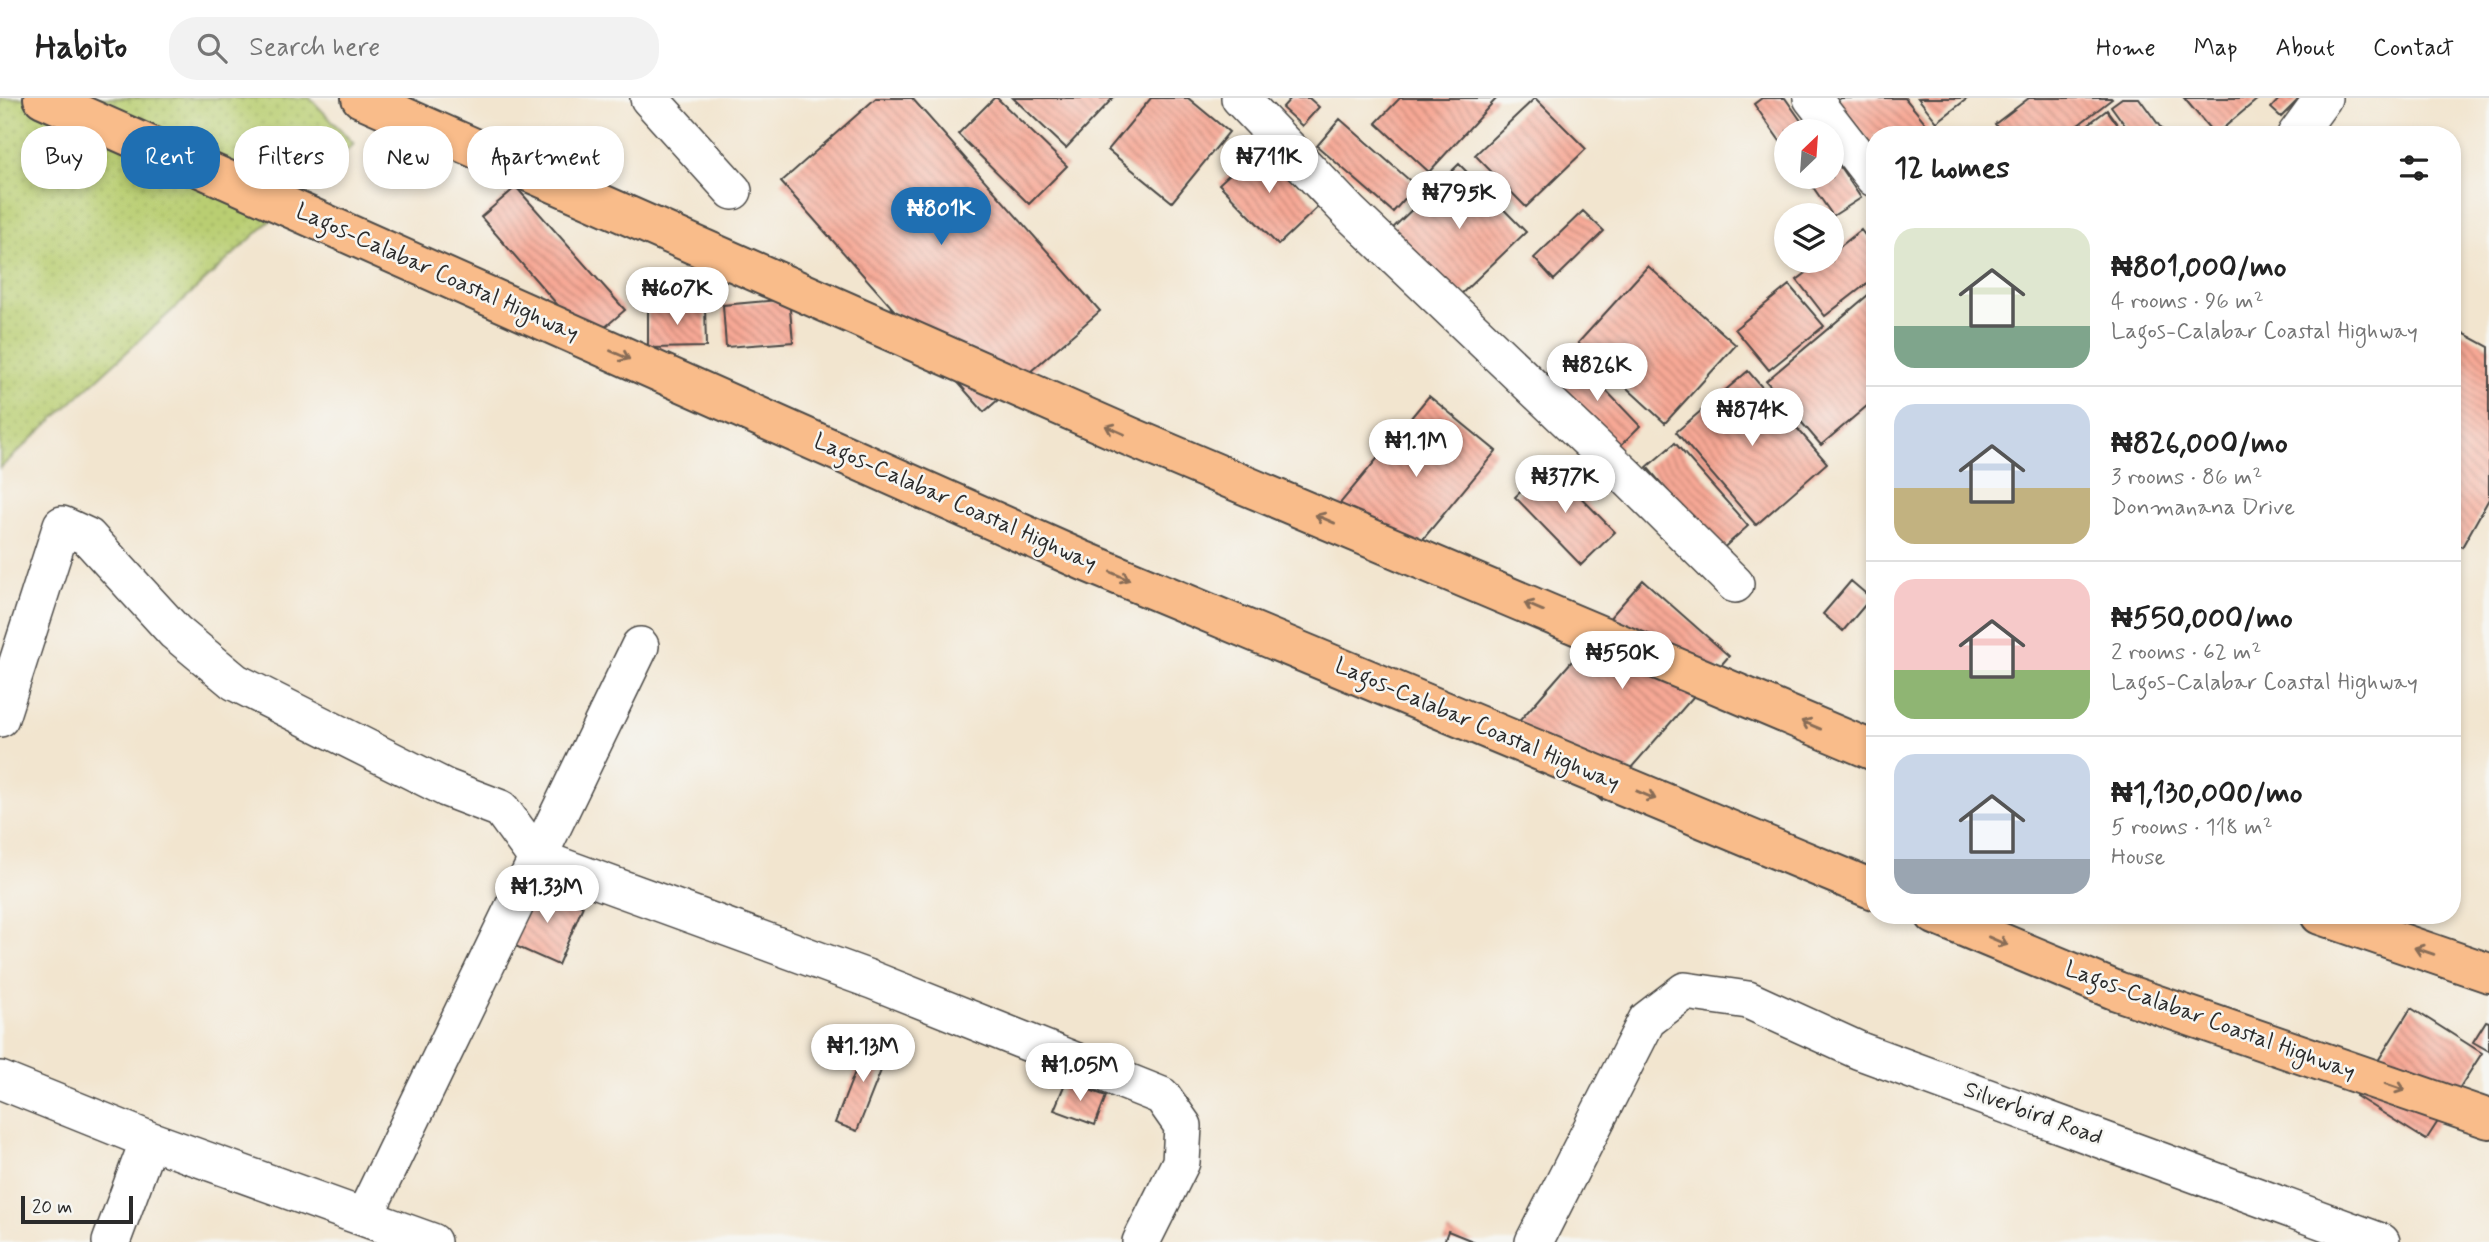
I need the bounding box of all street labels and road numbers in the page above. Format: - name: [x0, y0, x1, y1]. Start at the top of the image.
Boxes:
- street label: Lagos-Calabar Coastal Highway: [290, 197, 583, 351]
- street label: Lagos-Calabar Coastal Highway: [808, 427, 1101, 581]
- street label: Lagos-Calabar Coastal Highway: [1329, 651, 1624, 801]
- street label: Lagos-Calabar Coastal Highway: [2060, 954, 2359, 1089]
- street label: Silverbird Road: [1959, 1075, 2107, 1153]

